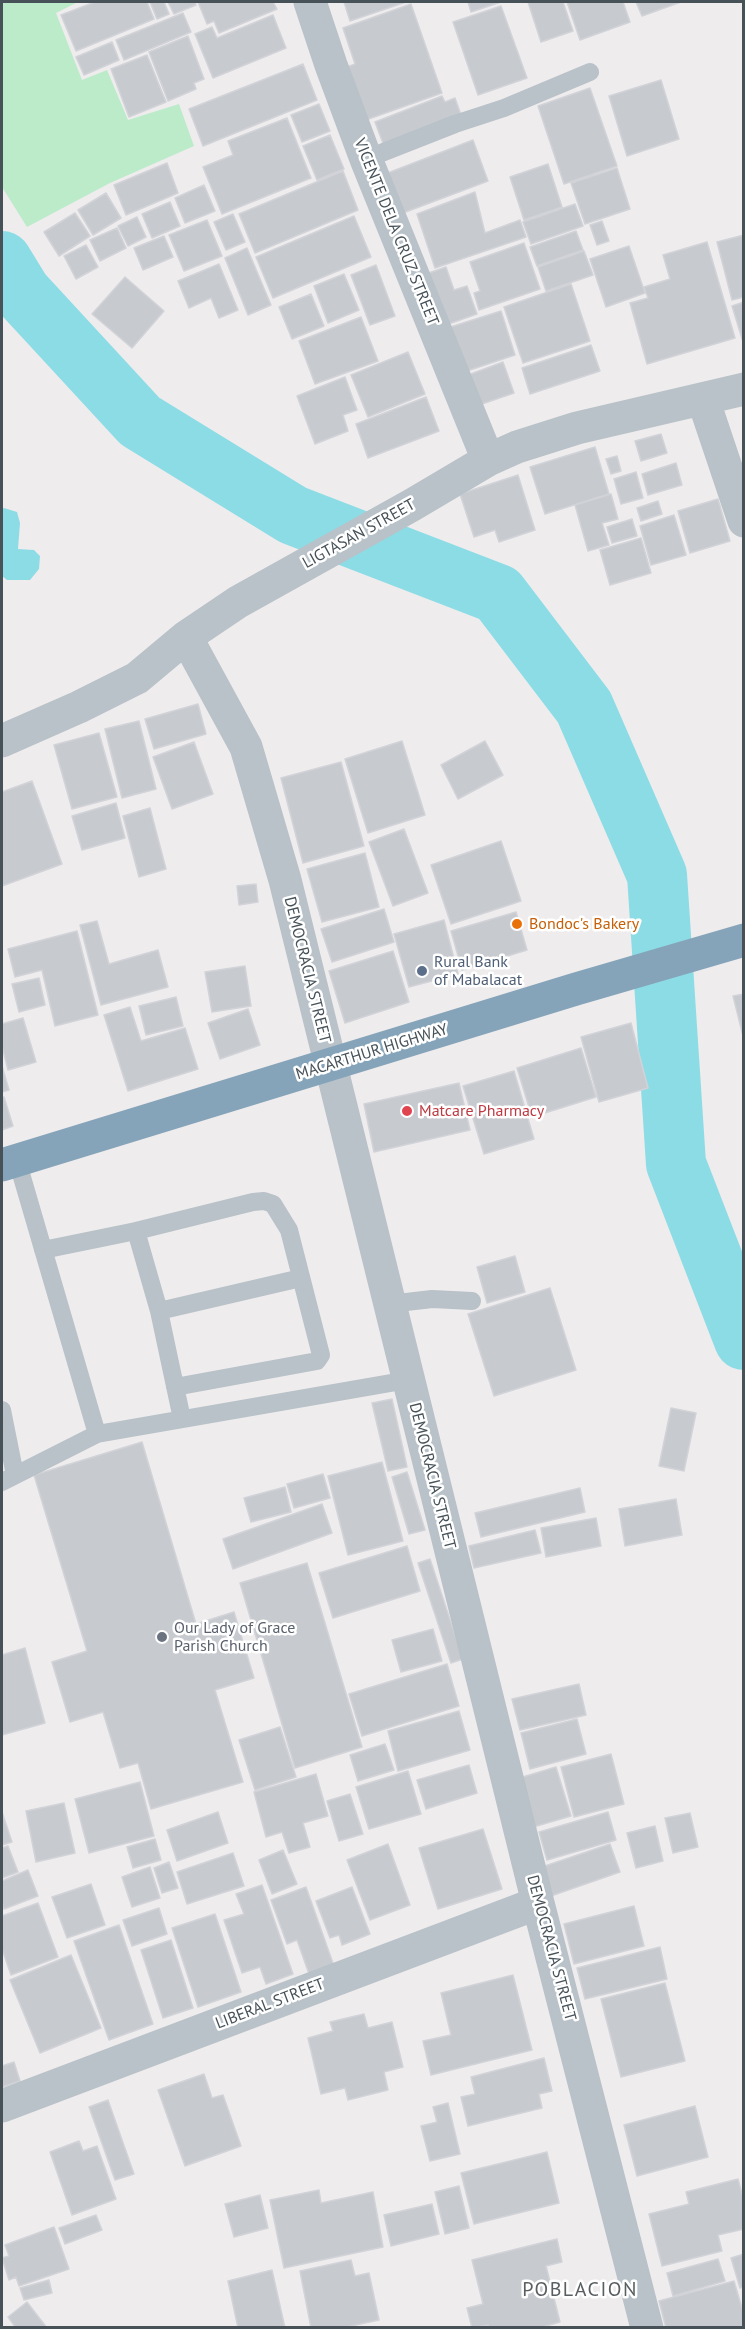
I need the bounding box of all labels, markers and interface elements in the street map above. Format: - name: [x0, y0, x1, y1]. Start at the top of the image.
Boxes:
- street label: VICENTE DELA CRUZ STREET: [350, 136, 442, 328]
- street label: LIGTASAN STREET: [299, 495, 419, 573]
- street label: DEMOCRACIA STREET: [280, 895, 334, 1045]
- place label: Bondoc's Bakery: [529, 914, 639, 934]
- marker: Bondoc's Bakery: [510, 917, 524, 931]
- place label: Rural Bank of Mabalacat: [434, 952, 522, 990]
- marker: Rural Bank of Mabalacat: [415, 964, 429, 978]
- street label: MACARTHUR HIGHWAY: [294, 1020, 450, 1084]
- place label: Matcare Pharmacy: [419, 1101, 544, 1121]
- marker: Matcare Pharmacy: [400, 1104, 414, 1118]
- street label: DEMOCRACIA STREET: [405, 1401, 459, 1551]
- place label: Our Lady of Grace Parish Church: [174, 1618, 295, 1656]
- marker: Our Lady of Grace Parish Church: [155, 1630, 169, 1644]
- street label: DEMOCRACIA STREET: [522, 1873, 580, 2023]
- street label: LIBERAL STREET: [213, 1974, 327, 2034]
- district label: POBLACION: [522, 2278, 638, 2302]

